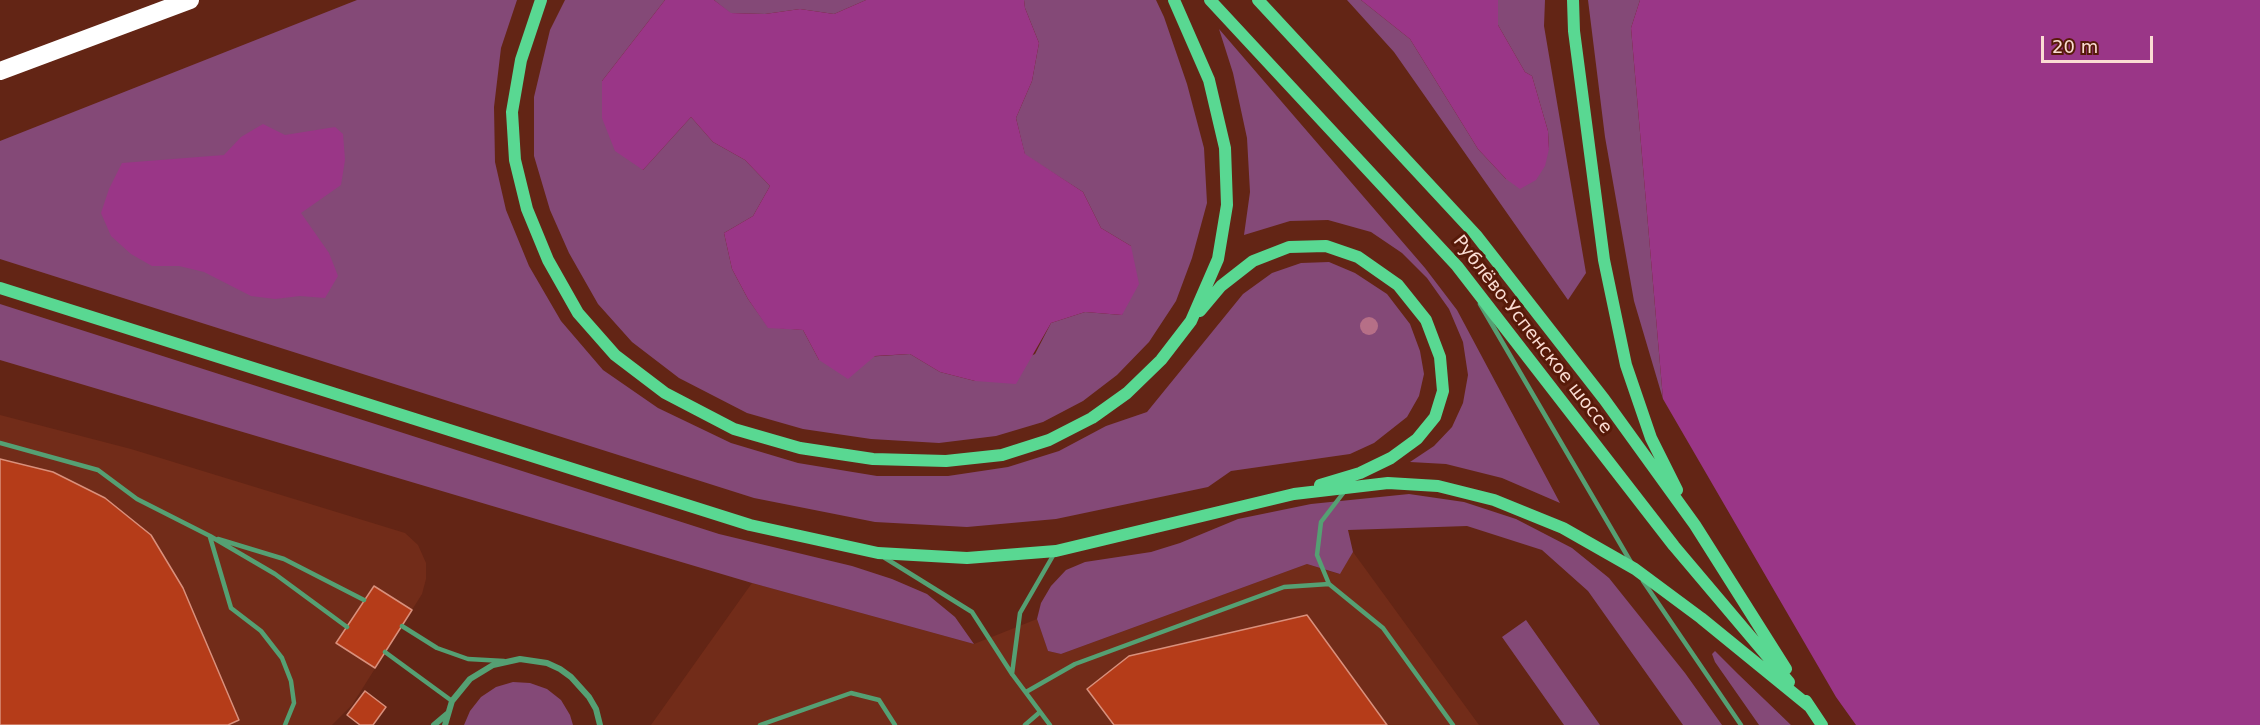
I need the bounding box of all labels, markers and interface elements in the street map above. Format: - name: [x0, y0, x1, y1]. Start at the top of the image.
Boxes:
- scale bar: [2044, 24, 2156, 62]
- text: 20 m: [2052, 36, 2098, 57]
- street label: Рублёво-Успенское шоссе: [1448, 232, 1616, 438]

